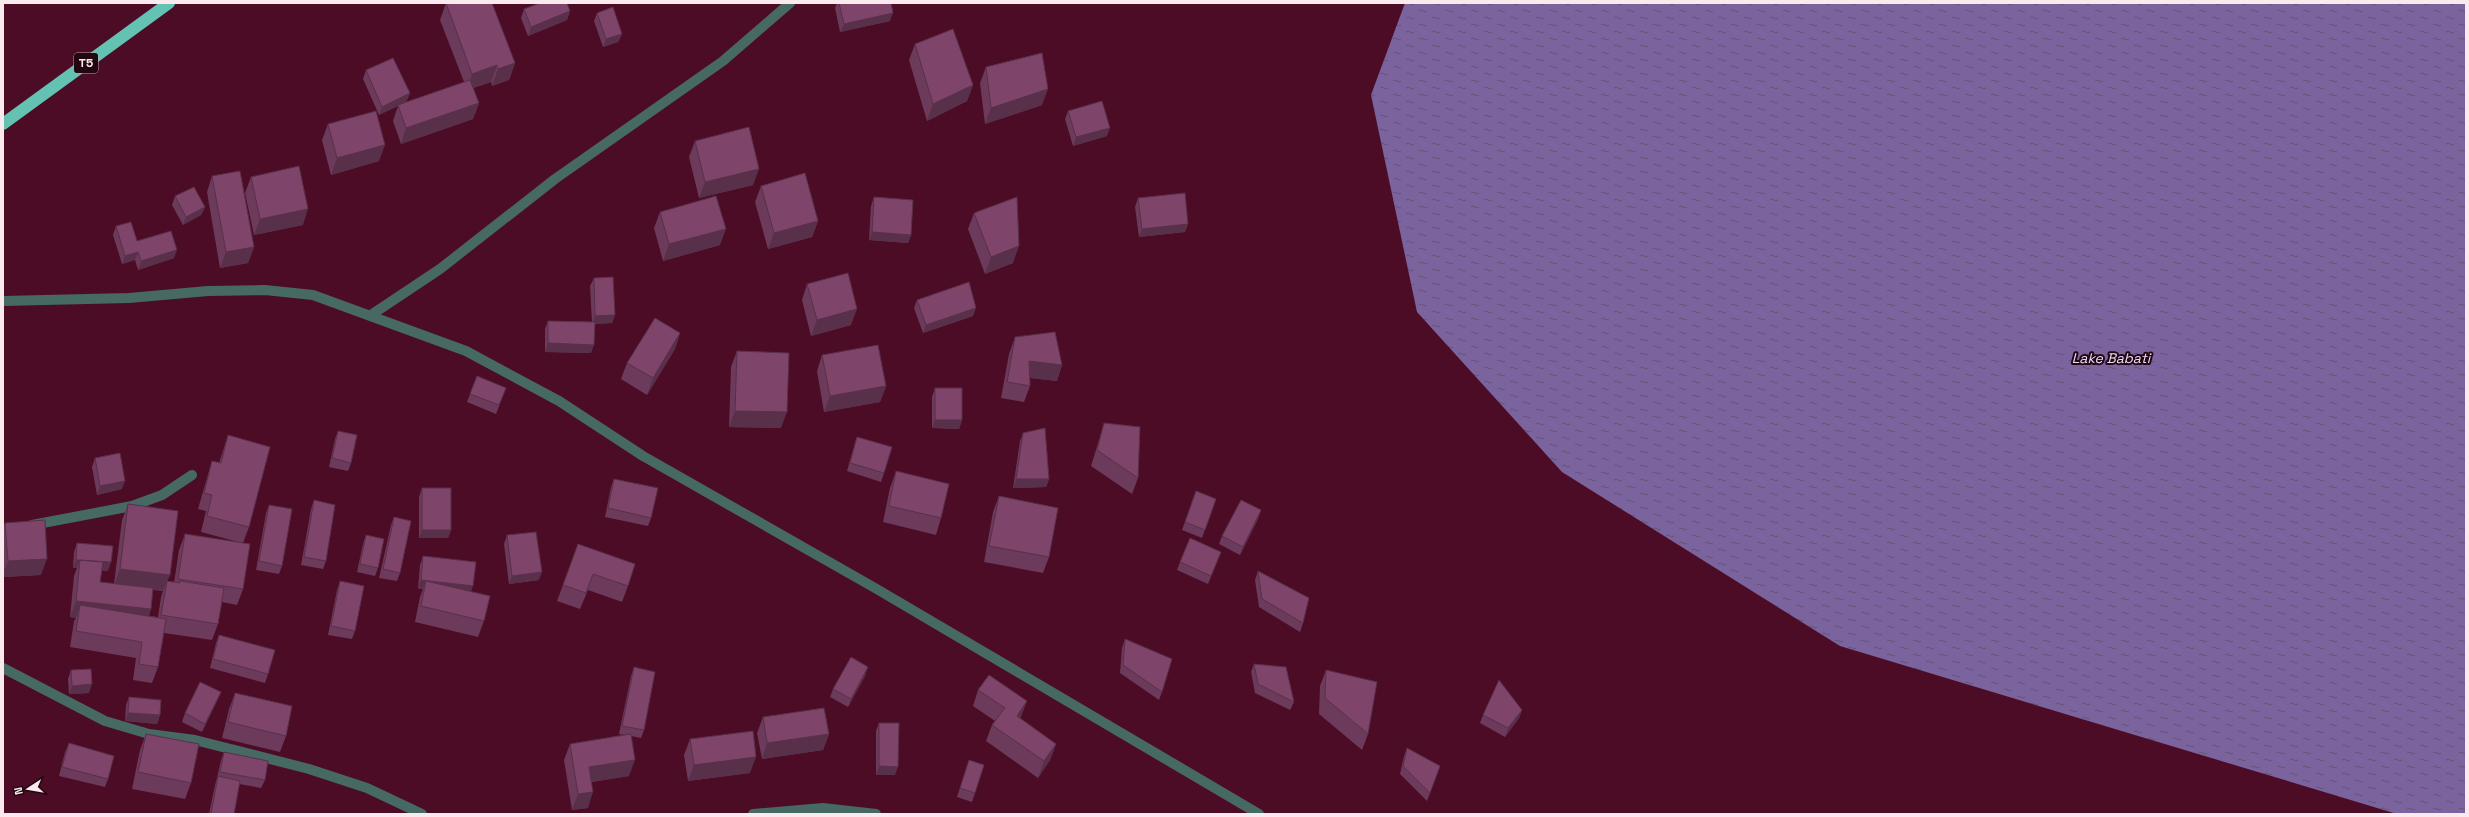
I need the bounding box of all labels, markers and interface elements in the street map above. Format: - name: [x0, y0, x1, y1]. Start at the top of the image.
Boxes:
- road number: T5: [74, 53, 98, 73]
- water label: Lake Babati: [2072, 349, 2152, 367]
- north arrow: [8, 769, 48, 809]
- text: N: [11, 786, 26, 796]

